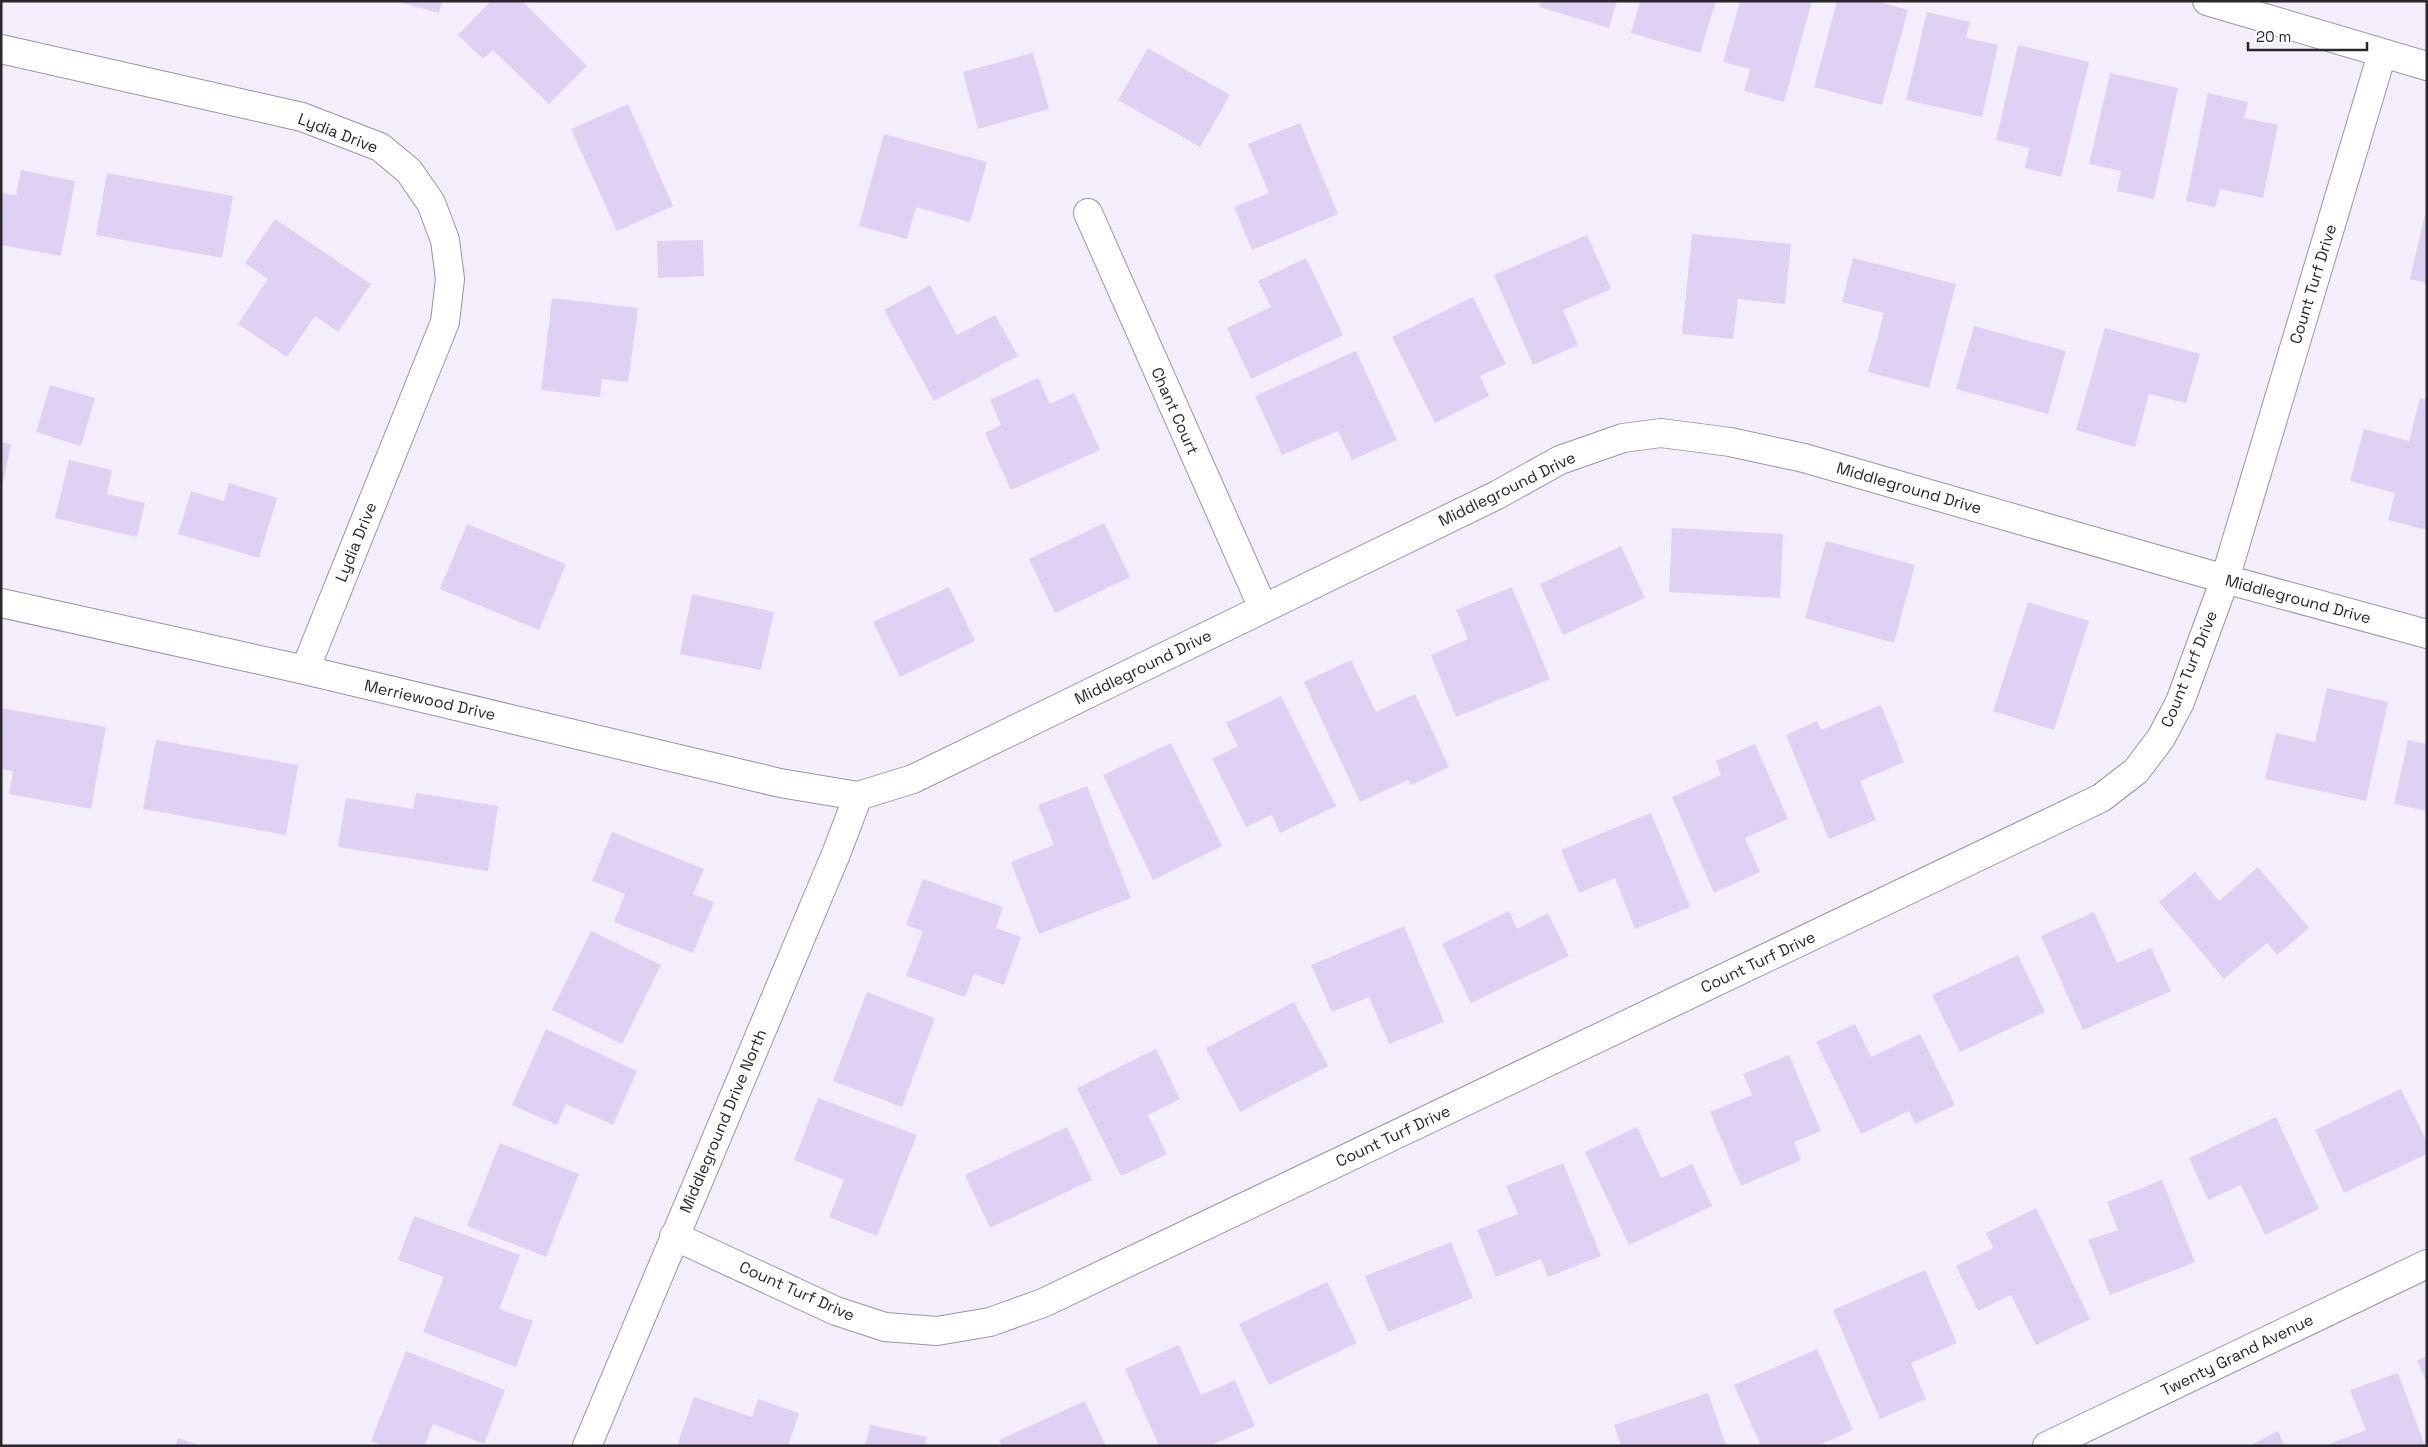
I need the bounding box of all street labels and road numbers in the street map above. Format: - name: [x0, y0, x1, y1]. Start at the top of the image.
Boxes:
- street label: Lydia Drive: [295, 108, 381, 158]
- street label: Count Turf Drive: [2285, 222, 2341, 346]
- street label: Chant Court: [1146, 364, 1204, 458]
- street label: Middleground Drive: [1435, 447, 1579, 531]
- street label: Middleground Drive: [1834, 457, 1984, 519]
- street label: Lydia Drive: [330, 499, 382, 585]
- street label: Middleground Drive: [2223, 569, 2373, 629]
- street label: Count Turf Drive: [2156, 608, 2222, 730]
- street label: Middleground Drive: [1071, 625, 1215, 709]
- street label: Merriewood Drive: [362, 675, 498, 725]
- street label: Count Turf Drive: [1697, 926, 1819, 998]
- street label: Middleground Drive North: [675, 1026, 771, 1216]
- street label: Count Turf Drive: [1332, 1100, 1454, 1172]
- street label: Count Turf Drive: [736, 1256, 858, 1326]
- street label: Twenty Grand Avenue: [2157, 1309, 2317, 1401]

